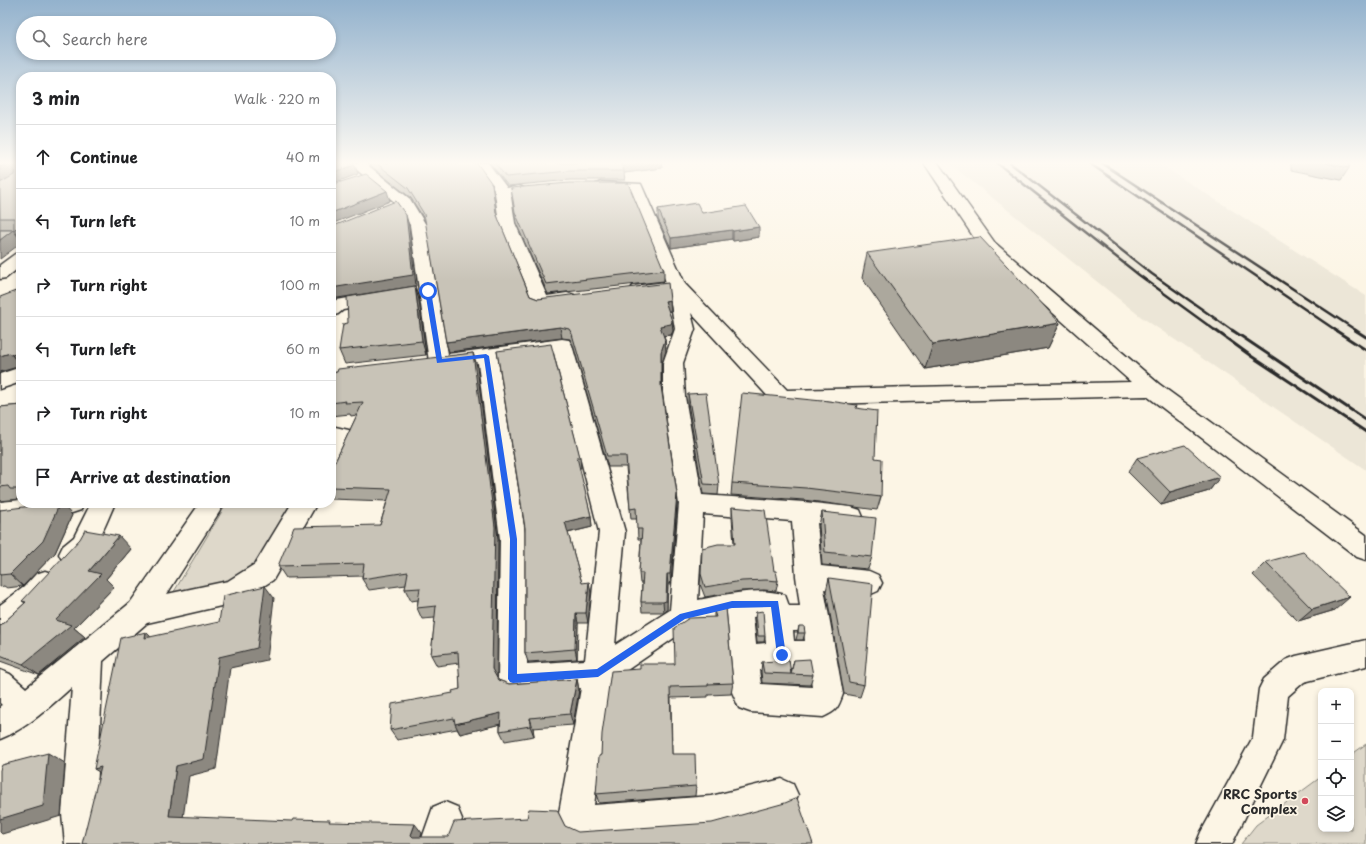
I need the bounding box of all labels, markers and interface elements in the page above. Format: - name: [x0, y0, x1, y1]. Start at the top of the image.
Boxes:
- search box: [16, 16, 336, 60]
- icon: search: [30, 27, 52, 49]
- text: Search here: [62, 27, 148, 50]
- text: 3 min: [32, 85, 80, 111]
- text: Walk · 220 m: [234, 89, 320, 108]
- text: Continue: [70, 145, 138, 168]
- icon: ahead: [32, 146, 54, 168]
- text: 40 m: [286, 147, 320, 166]
- text: Turn left: [70, 209, 136, 232]
- icon: left: [32, 210, 54, 232]
- text: 10 m: [290, 211, 320, 230]
- text: Turn right: [70, 273, 147, 296]
- icon: right: [32, 274, 54, 296]
- text: 100 m: [280, 275, 320, 294]
- route start: [419, 282, 437, 300]
- text: Turn left: [70, 337, 136, 360]
- icon: left: [32, 338, 54, 360]
- text: 60 m: [286, 339, 320, 358]
- text: Turn right: [70, 401, 147, 424]
- icon: right: [32, 402, 54, 424]
- text: 10 m: [290, 403, 320, 422]
- text: Arrive at destination: [70, 465, 231, 488]
- icon: arrive: [32, 466, 54, 488]
- route end: [773, 646, 791, 664]
- map controls: [1318, 688, 1354, 832]
- button: +: [1318, 688, 1354, 724]
- button: −: [1318, 724, 1354, 760]
- button: locate: [1318, 760, 1354, 796]
- place label: RRC Sports Complex: [1223, 784, 1298, 818]
- marker: RRC Sports Complex: [1300, 796, 1310, 806]
- button: layers: [1318, 796, 1354, 832]

